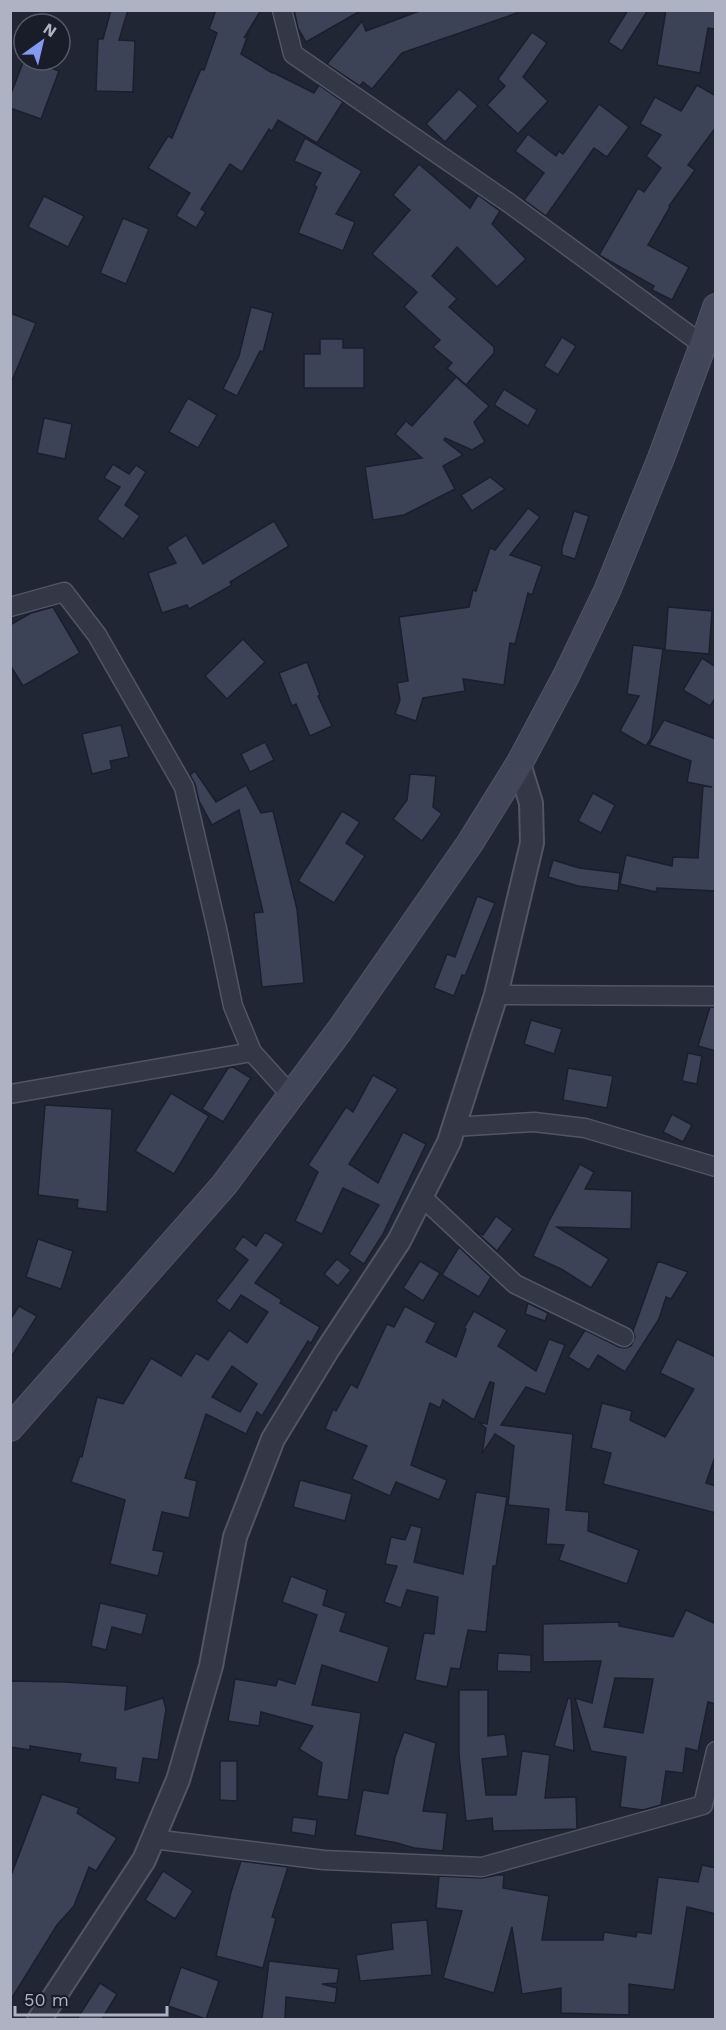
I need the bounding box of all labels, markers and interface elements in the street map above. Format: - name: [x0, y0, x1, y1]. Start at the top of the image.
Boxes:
- north arrow: [12, 12, 72, 72]
- text: N: [40, 19, 60, 41]
- scale bar: [15, 1979, 166, 2017]
- text: 50 m: [24, 1989, 69, 2010]

